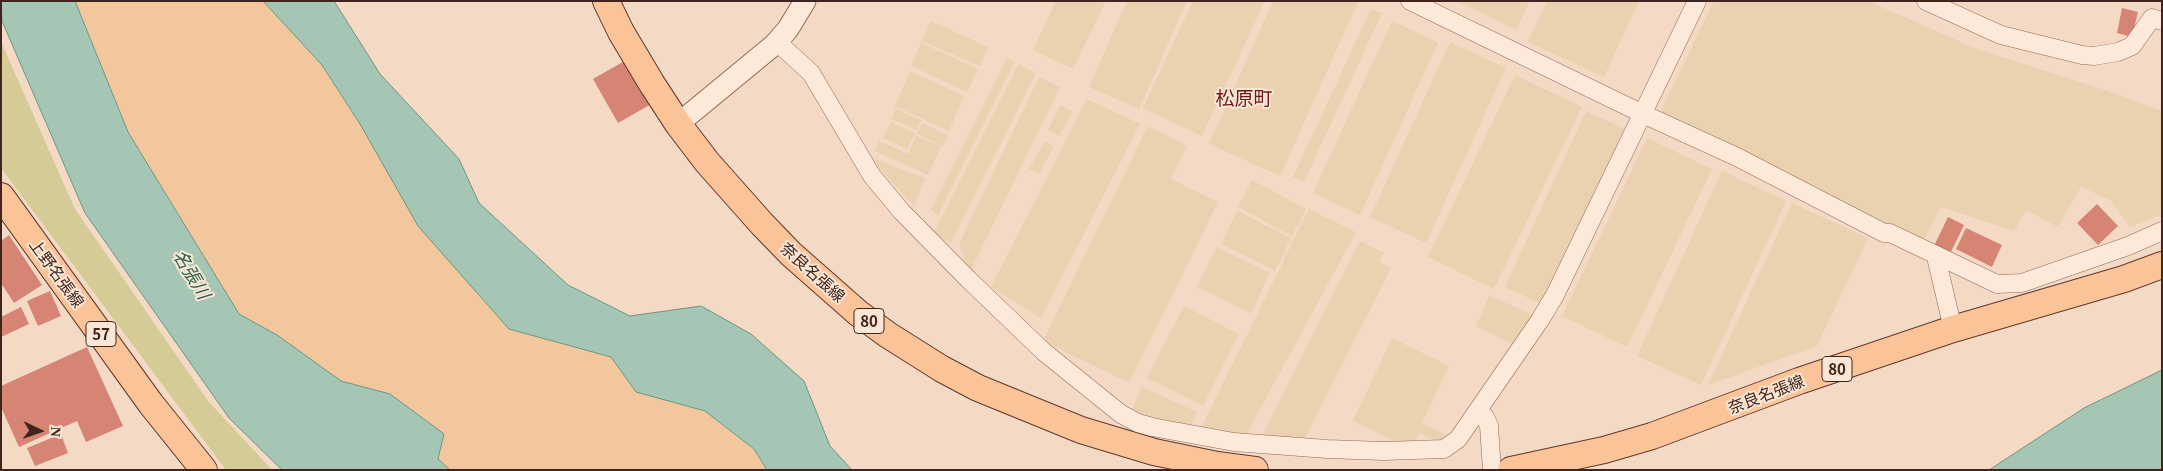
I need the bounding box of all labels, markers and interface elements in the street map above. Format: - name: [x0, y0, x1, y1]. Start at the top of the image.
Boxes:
- district label: 松原町: [1216, 87, 1272, 109]
- street label: 上野名張線: [26, 235, 88, 311]
- street label: 奈良名張線: [777, 238, 849, 306]
- water label: 名張川: [169, 245, 215, 303]
- road number: 80: [854, 308, 884, 334]
- road number: 57: [86, 322, 116, 346]
- road number: 80: [1822, 356, 1852, 382]
- street label: 奈良名張線: [1725, 371, 1807, 417]
- north arrow: [15, 406, 65, 456]
- text: N: [48, 426, 63, 437]

